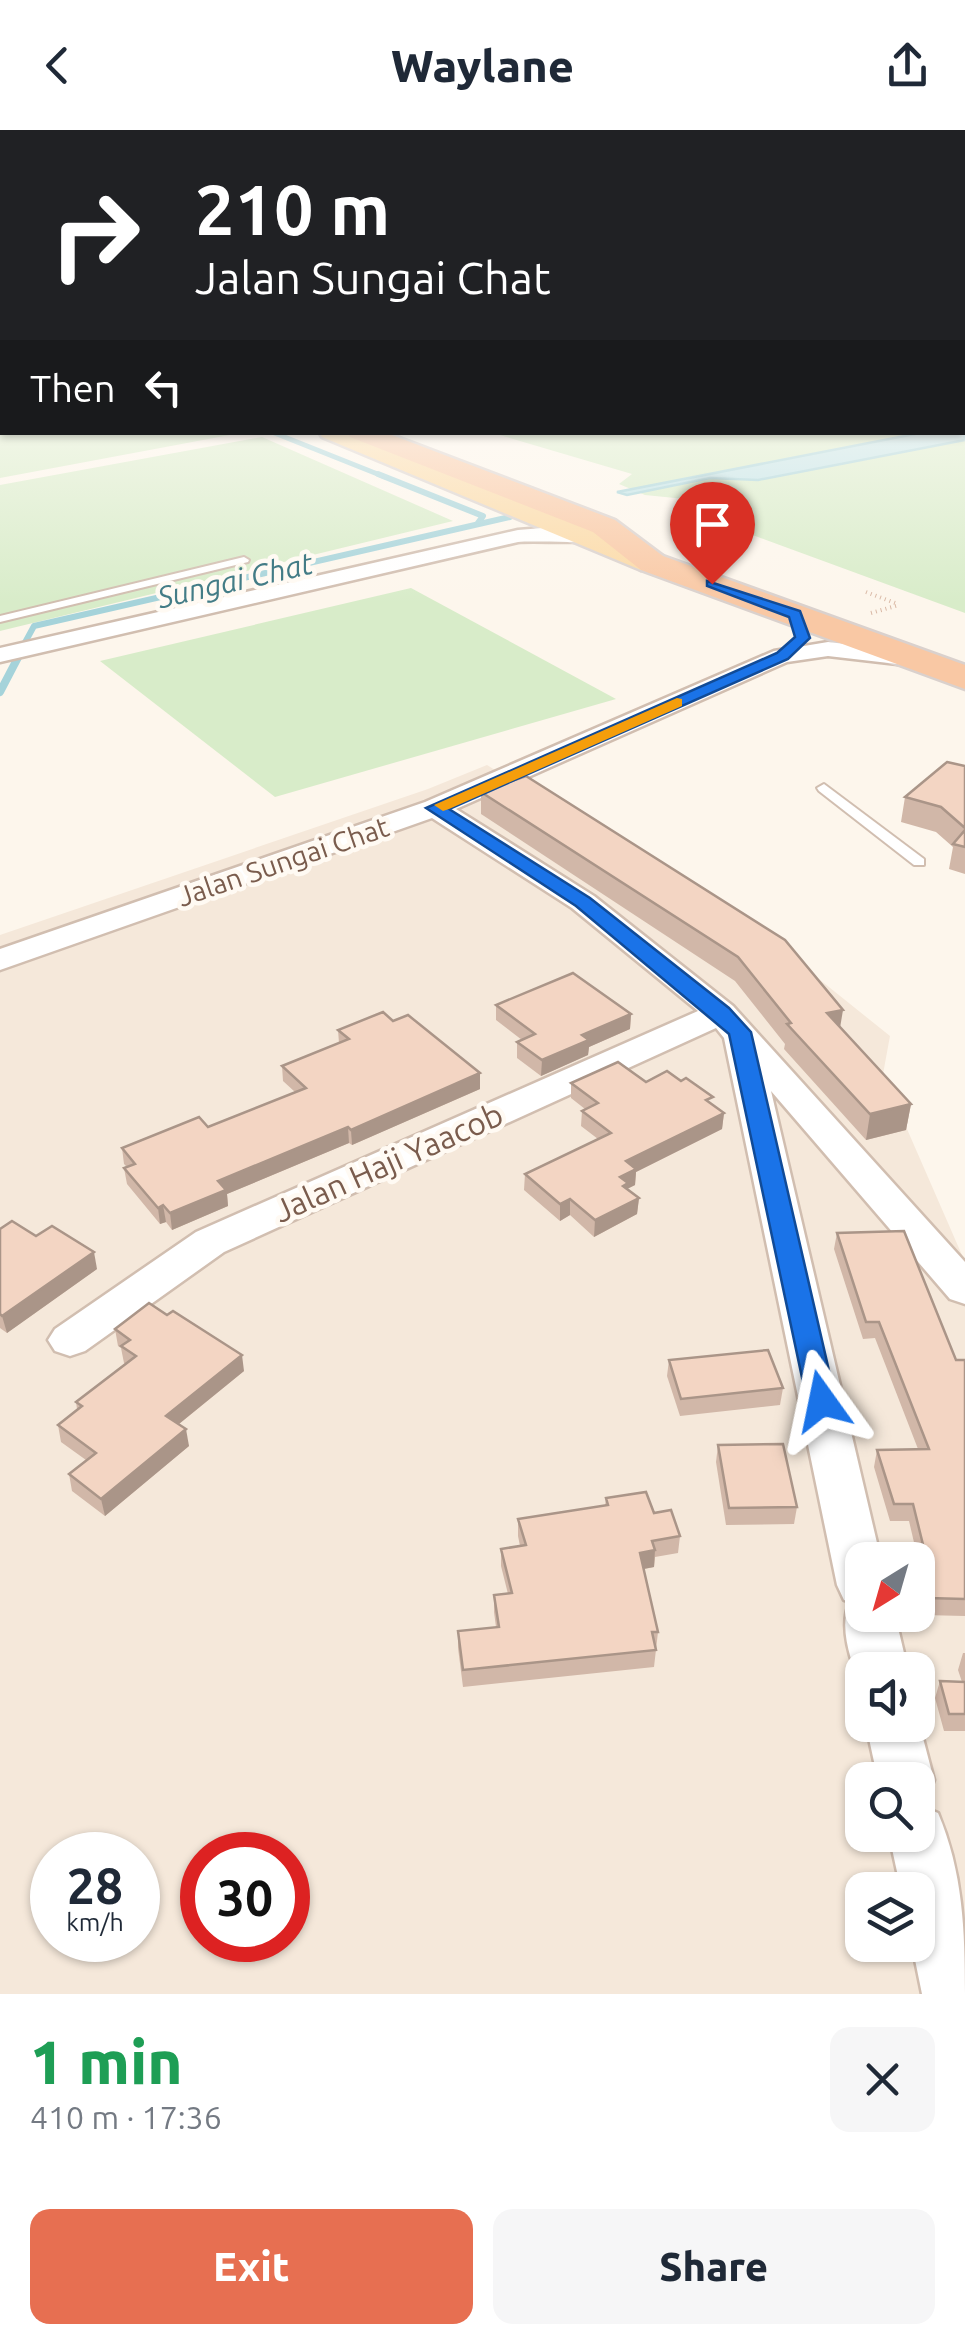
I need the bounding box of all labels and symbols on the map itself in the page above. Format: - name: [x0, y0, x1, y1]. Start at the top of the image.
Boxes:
- pin: [670, 482, 755, 585]
- water label: Sungai Chat: [153, 546, 316, 615]
- street label: Jalan Sungai Chat: [173, 810, 393, 912]
- street label: Jalan Haji Yaacob: [268, 1095, 508, 1229]
- position arrow: [770, 1349, 874, 1453]
- north arrow: [845, 1542, 935, 1632]
- speed limit sign: 30: [180, 1832, 310, 1962]

